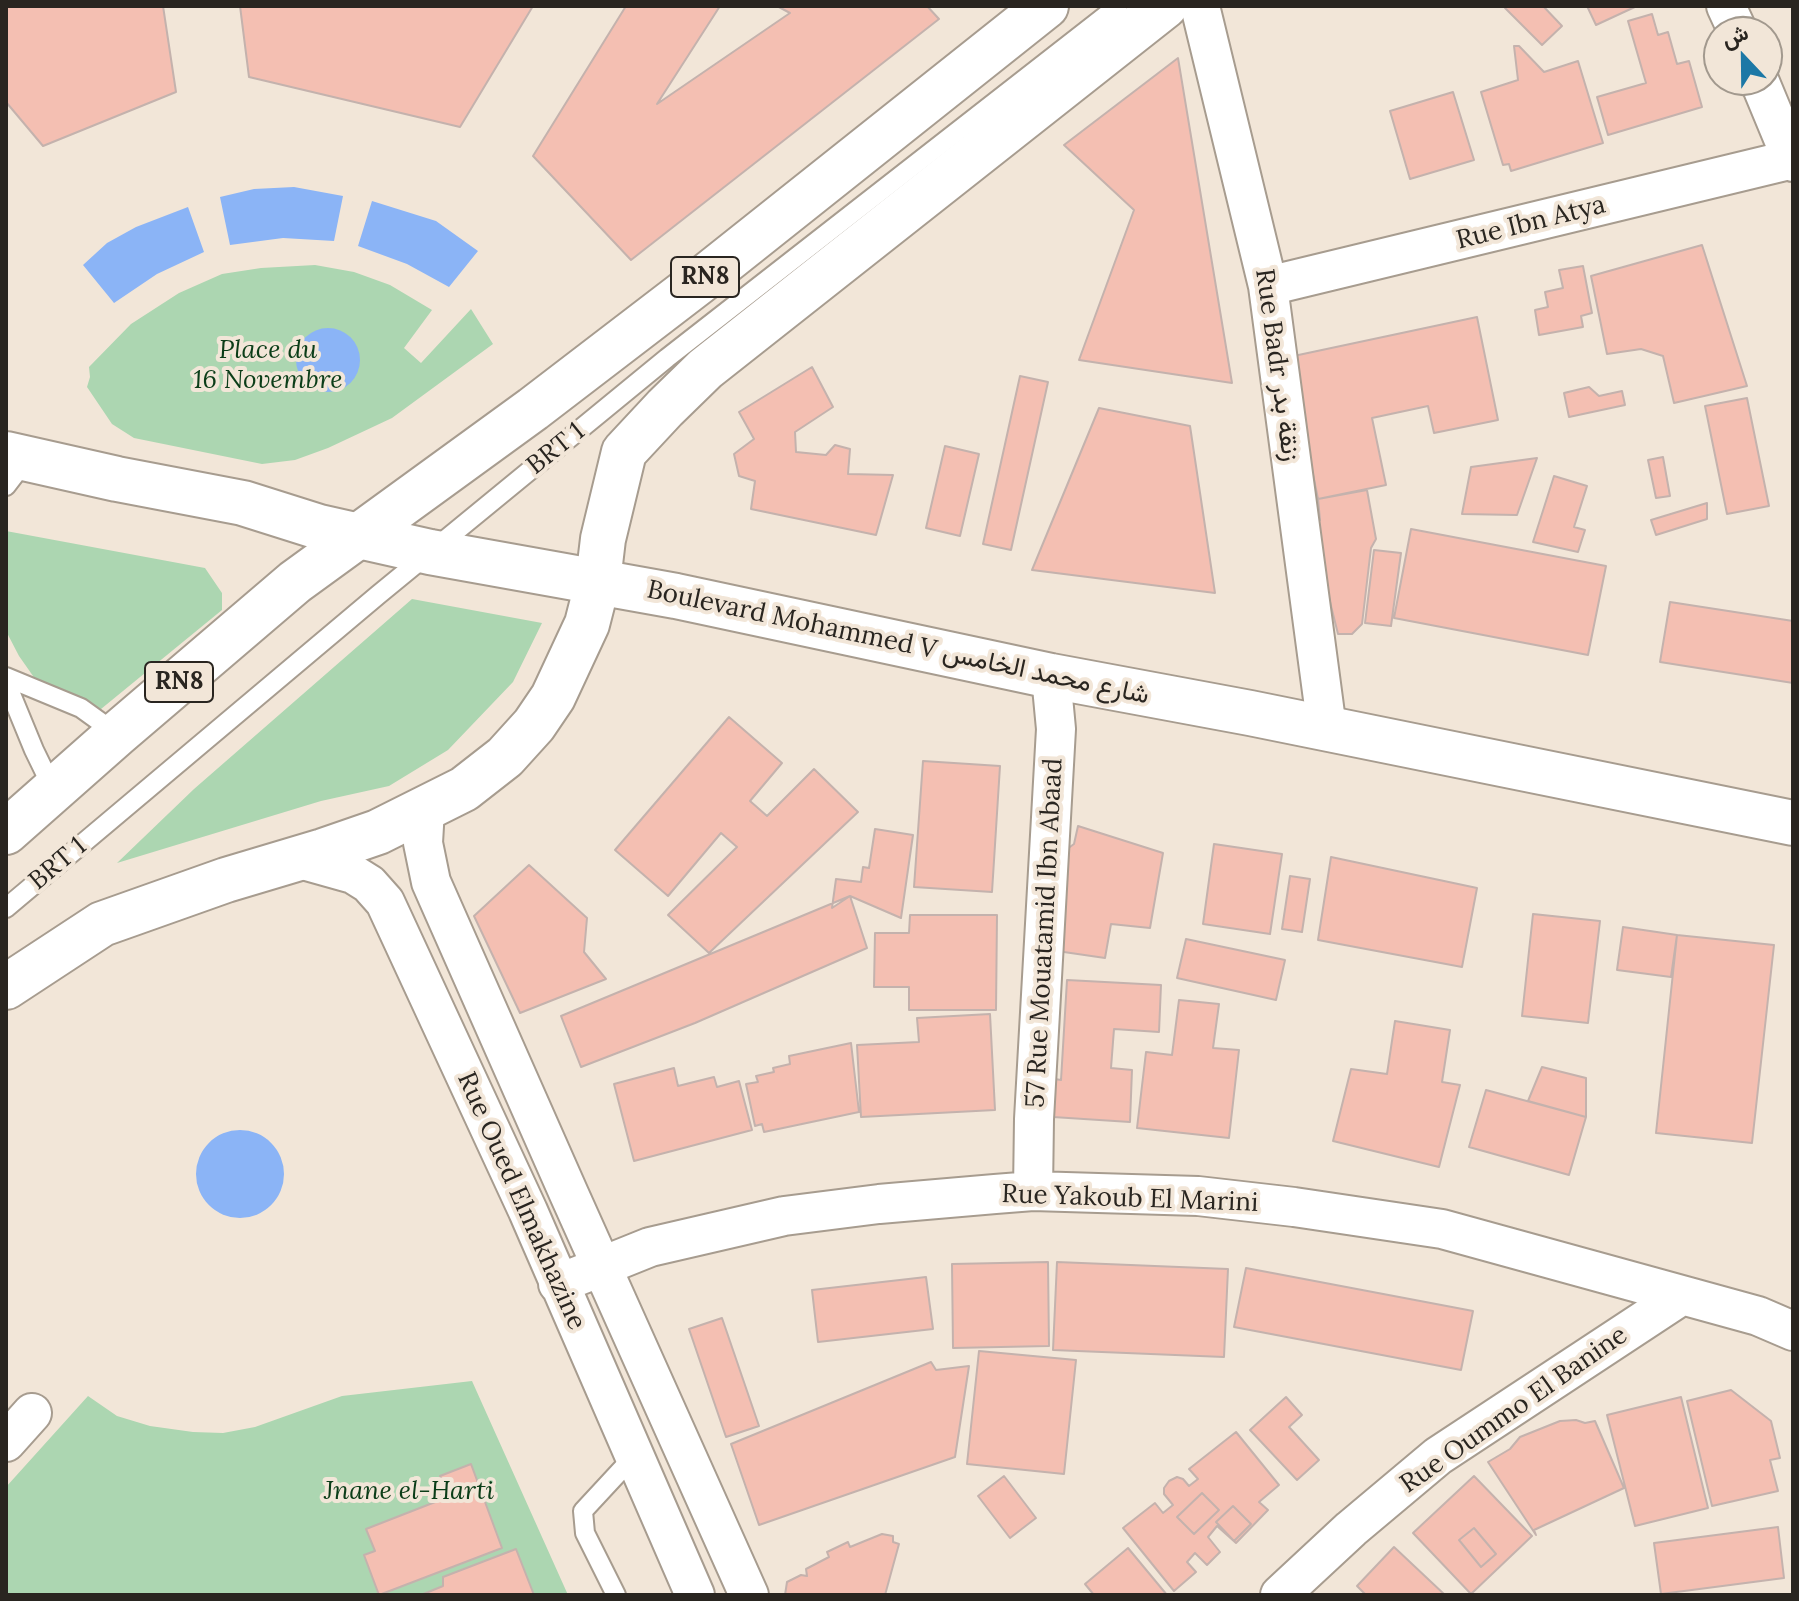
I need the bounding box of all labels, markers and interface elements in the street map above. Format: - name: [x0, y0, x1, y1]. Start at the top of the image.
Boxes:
- north arrow: [1703, 16, 1783, 96]
- text: ش: [1717, 18, 1752, 54]
- street label: Rue Ibn Atya: [1453, 189, 1609, 257]
- road number: RN8: [671, 257, 739, 297]
- street label: Rue Badr زنقة بدر: [1248, 267, 1306, 463]
- park label: Place du 16 Novembre: [193, 335, 343, 396]
- street label: BRT 1: [521, 416, 591, 482]
- street label: Boulevard Mohammed V شارع محمد الخامس: [644, 574, 1152, 712]
- road number: RN8: [145, 662, 213, 702]
- street label: 57 Rue Mouatamid Ibn Abaad: [1020, 757, 1070, 1109]
- street label: BRT 1: [23, 831, 93, 897]
- street label: Rue Oued Elmakhazine: [450, 1067, 592, 1335]
- street label: Rue Yakoub El Marini: [1001, 1179, 1259, 1219]
- street label: Rue Oummo El Banine: [1394, 1320, 1634, 1500]
- park label: Jnane el-Harti: [324, 1476, 494, 1508]

